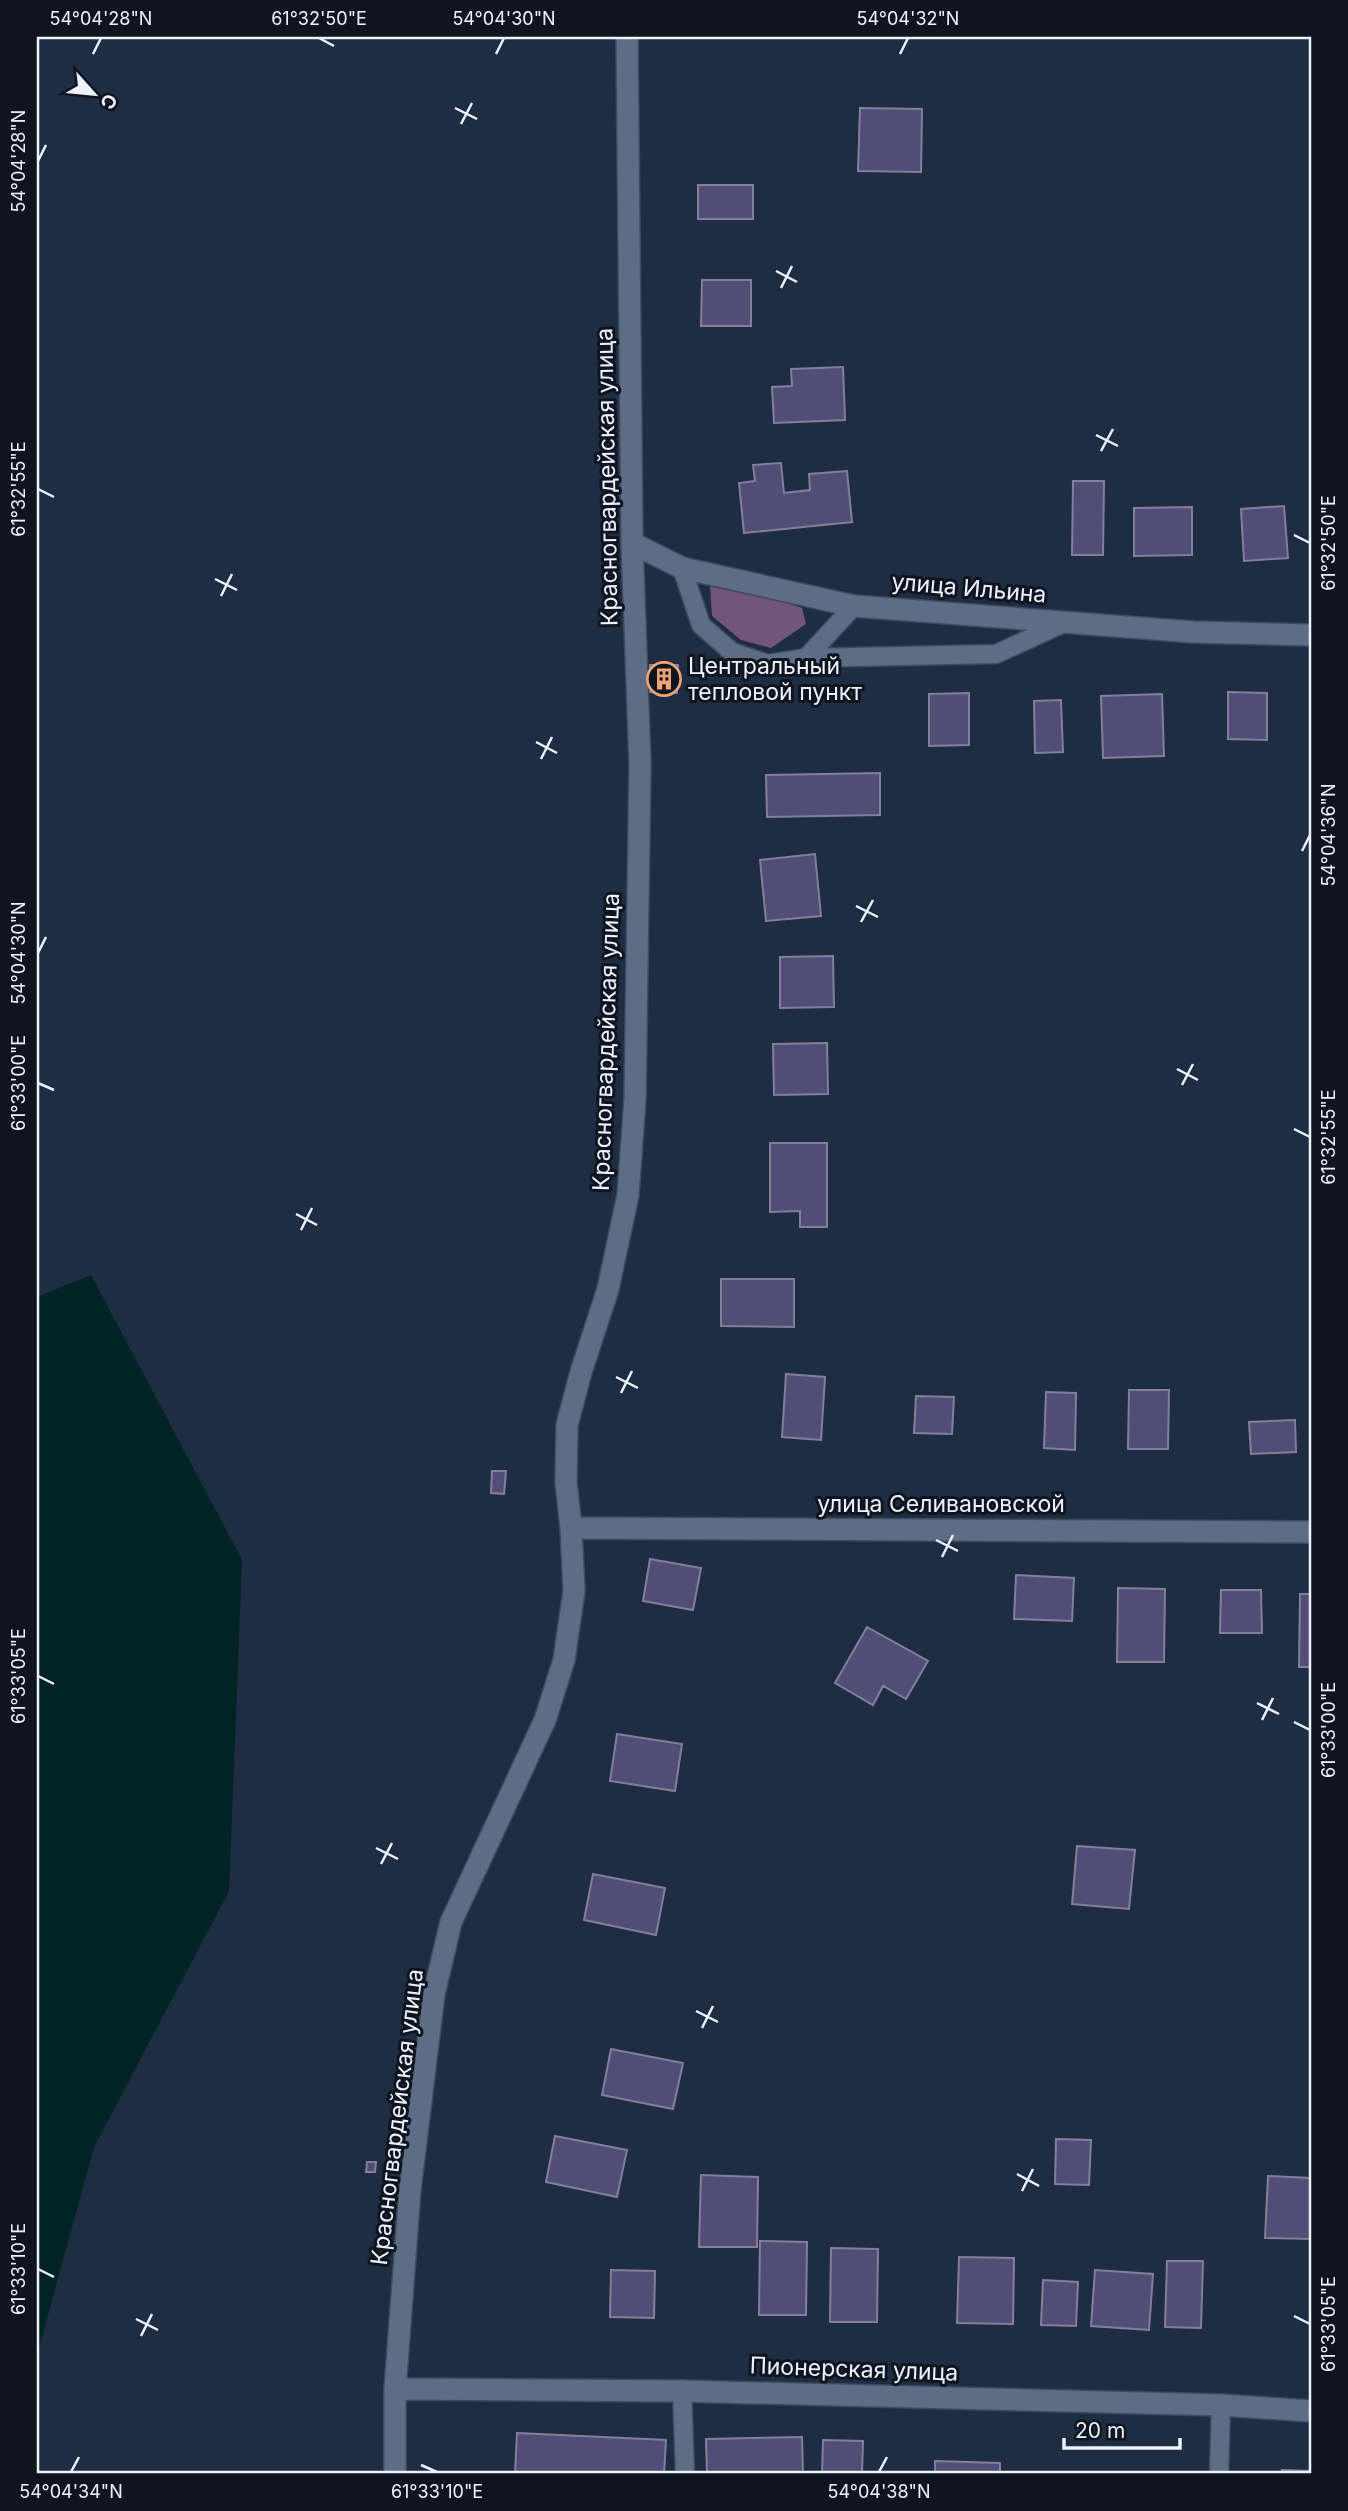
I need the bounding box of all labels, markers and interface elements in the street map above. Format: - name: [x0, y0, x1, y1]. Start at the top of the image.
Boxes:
- text: 54°04'28"N: [50, 8, 152, 29]
- text: 61°32'50"E: [271, 8, 367, 29]
- text: 54°04'30"N: [452, 8, 556, 29]
- text: 54°04'32"N: [857, 8, 959, 29]
- north arrow: [60, 60, 130, 130]
- text: С: [95, 90, 122, 113]
- text: 54°04'28"N: [8, 110, 29, 212]
- street label: Красногвардейская улица: [590, 328, 624, 626]
- text: 61°32'55"E: [8, 441, 29, 537]
- text: 61°32'50"E: [1318, 495, 1339, 591]
- street label: улица Ильина: [890, 567, 1048, 609]
- place label: Центральный тепловой пункт: [688, 652, 862, 706]
- building icon: Центральный тепловой пункт: [645, 660, 683, 698]
- text: 54°04'36"N: [1318, 783, 1339, 887]
- street label: Красногвардейская улица: [587, 893, 625, 1191]
- text: 54°04'30"N: [8, 901, 29, 1005]
- text: 61°33'00"E: [8, 1035, 29, 1131]
- text: 61°32'55"E: [1318, 1089, 1339, 1185]
- street label: улица Селивановской: [817, 1490, 1065, 1518]
- text: 61°33'05"E: [8, 1628, 29, 1724]
- text: 61°33'00"E: [1318, 1682, 1339, 1778]
- street label: Красногвардейская улица: [365, 1967, 429, 2267]
- text: 61°33'10"E: [8, 2223, 29, 2315]
- text: 61°33'05"E: [1318, 2276, 1339, 2372]
- street label: Пионерская улица: [749, 2351, 959, 2387]
- scale bar: [1064, 2406, 1180, 2450]
- text: 20 m: [1075, 2418, 1125, 2443]
- text: 54°04'34"N: [19, 2481, 123, 2502]
- text: 61°33'10"E: [391, 2481, 483, 2502]
- text: 54°04'38"N: [828, 2481, 931, 2502]

